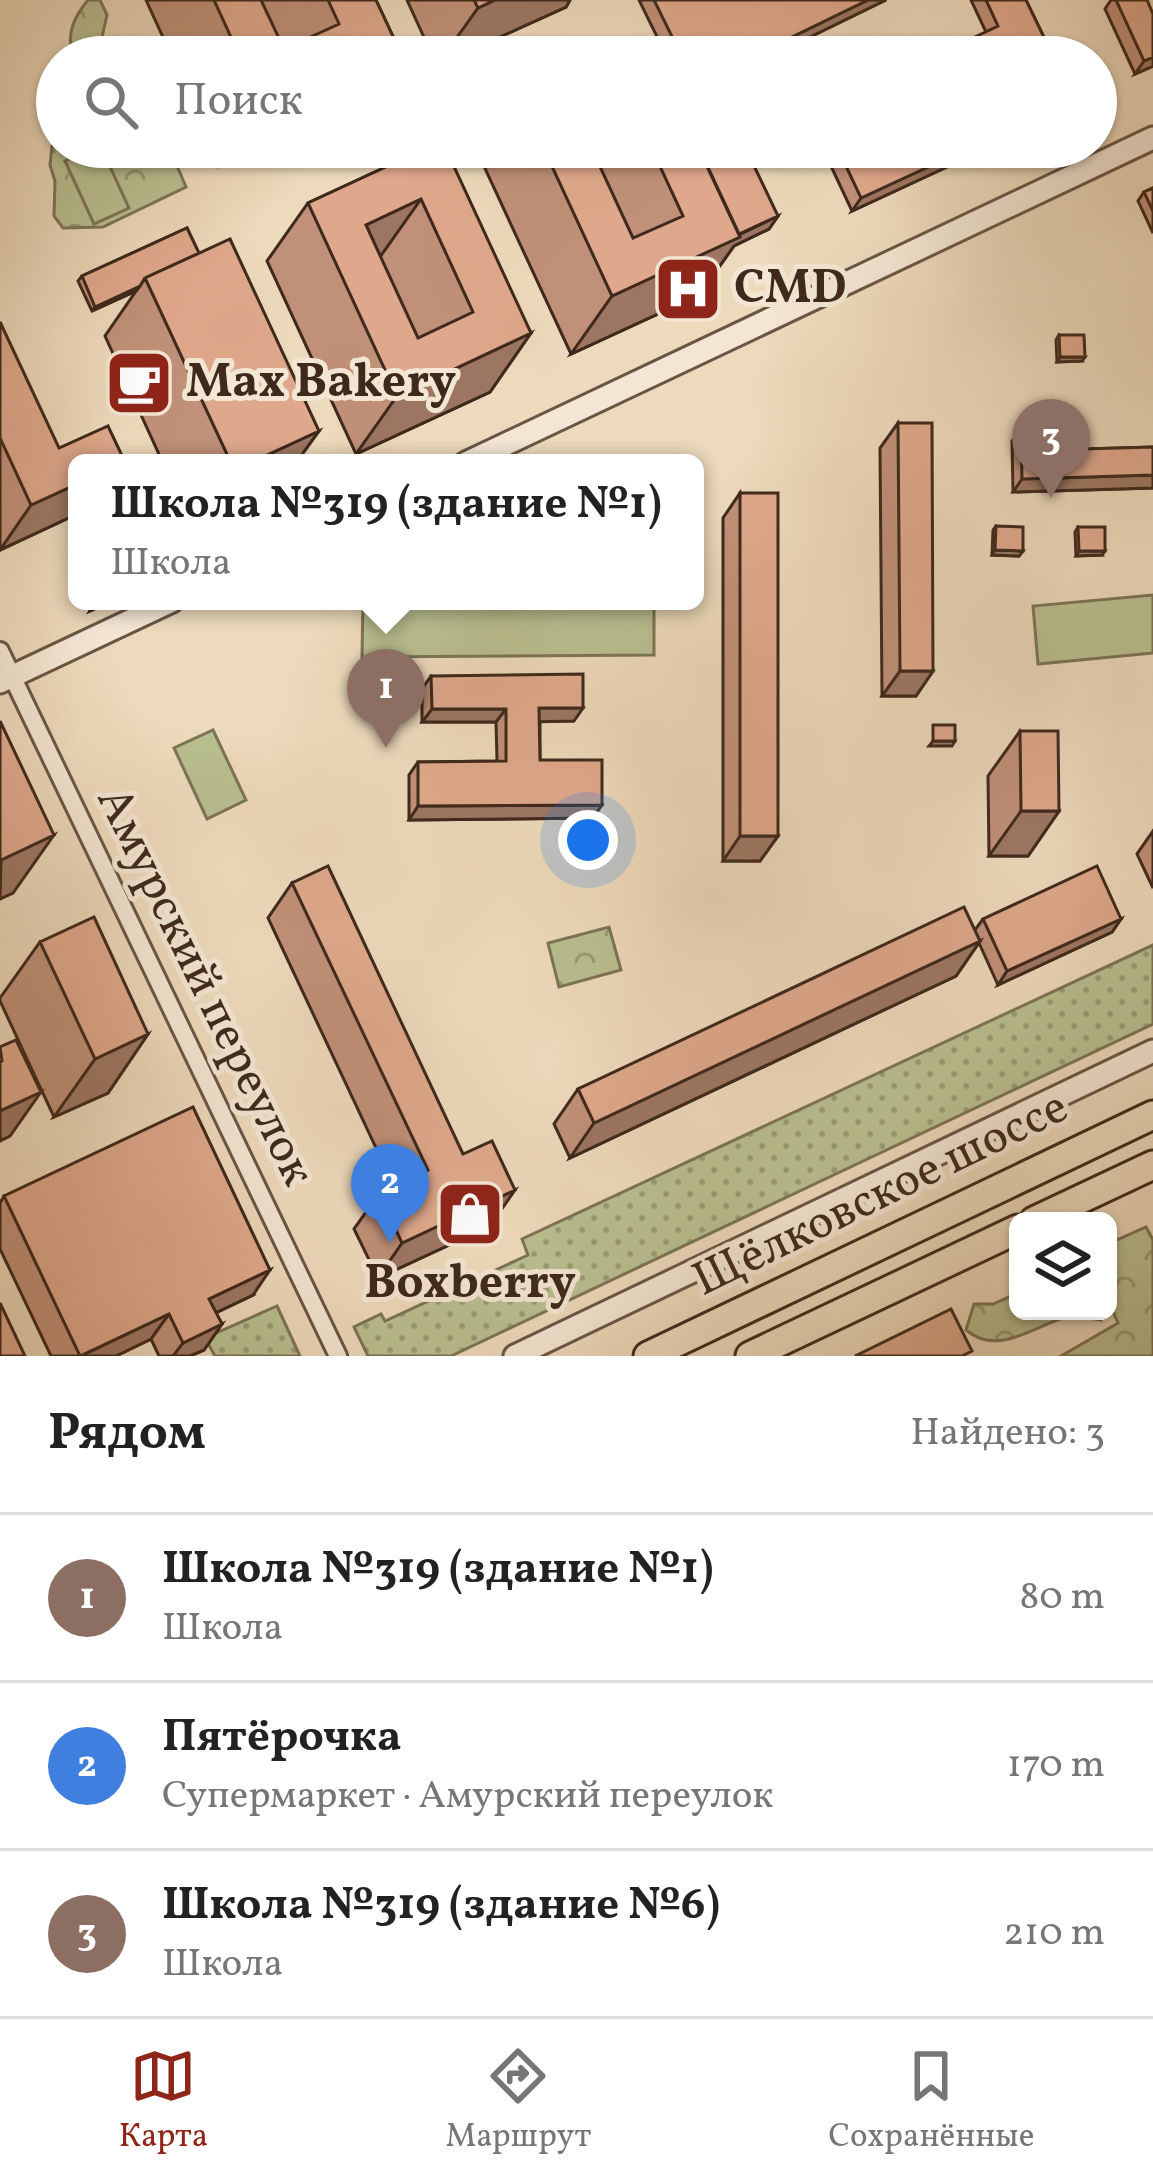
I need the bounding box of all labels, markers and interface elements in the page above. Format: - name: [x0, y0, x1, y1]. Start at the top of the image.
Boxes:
- search box: [36, 36, 1117, 168]
- icon: search: [78, 69, 144, 135]
- text: Поиск: [174, 71, 303, 134]
- hospital icon: CMD: [653, 254, 723, 324]
- place label: CMD: [734, 256, 847, 323]
- cafe icon: Max Bakery: [104, 348, 174, 418]
- place label: Max Bakery: [186, 350, 456, 417]
- pin: 3: [1012, 399, 1090, 498]
- popup: [68, 454, 704, 610]
- text: Школа №319 (здание №1): [110, 474, 662, 537]
- text: Школа: [110, 537, 231, 591]
- pin: 1: [347, 649, 425, 748]
- street label: Амурский переулок: [78, 776, 330, 1198]
- your location: [558, 810, 618, 870]
- street label: Щёлковское шоссе: [682, 1075, 1080, 1315]
- pin: 2: [351, 1144, 429, 1243]
- shop icon: Boxberry: [435, 1179, 505, 1249]
- map controls: [1009, 1212, 1117, 1320]
- button: layers: [1009, 1212, 1117, 1320]
- place label: Boxberry: [364, 1251, 576, 1318]
- text: Рядом: [48, 1399, 206, 1470]
- text: Найдено: 3: [910, 1407, 1105, 1461]
- text: Школа №319 (здание №1): [162, 1539, 713, 1602]
- text: 1: [79, 1571, 95, 1625]
- text: 80 m: [1019, 1571, 1105, 1625]
- text: Школа: [162, 1602, 283, 1656]
- text: Пятёрочка: [162, 1707, 402, 1770]
- text: 2: [77, 1739, 97, 1793]
- text: 170 m: [1007, 1739, 1105, 1793]
- text: Супермаркет · Амурский переулок: [162, 1770, 773, 1824]
- text: Школа №319 (здание №6): [162, 1875, 720, 1938]
- text: 3: [77, 1907, 97, 1961]
- text: 210 m: [1003, 1907, 1105, 1961]
- text: Школа: [162, 1938, 283, 1992]
- tab: Карта: [119, 2043, 208, 2161]
- tab: Маршрут: [446, 2043, 591, 2161]
- tab: Сохранённые: [828, 2043, 1034, 2161]

